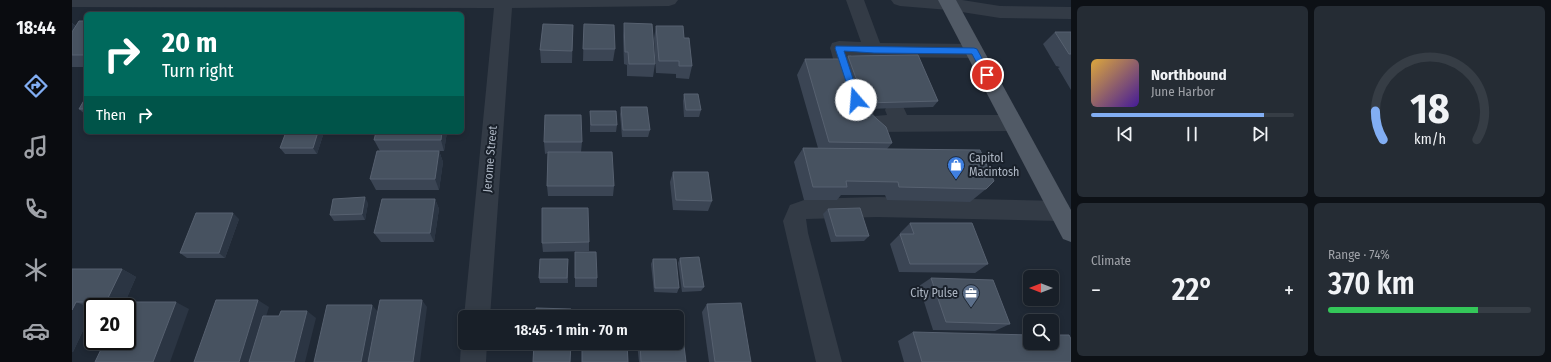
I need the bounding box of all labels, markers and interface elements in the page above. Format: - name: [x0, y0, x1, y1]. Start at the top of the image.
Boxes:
- text: 18:44: [16, 17, 56, 39]
- text: 20 m: [162, 26, 217, 59]
- icon: right: [96, 28, 148, 80]
- pin: [970, 58, 1004, 92]
- text: Turn right: [162, 60, 234, 82]
- icon: arrive: [976, 64, 998, 86]
- text: Northbound: [1151, 66, 1227, 84]
- icon: directions: [22, 72, 50, 100]
- position arrow: [835, 79, 877, 121]
- text: 18: [1410, 83, 1449, 133]
- text: June Harbor: [1151, 84, 1215, 99]
- icon: right: [134, 104, 156, 126]
- text: Then: [96, 106, 126, 124]
- icon: previous: [1114, 123, 1136, 145]
- icon: pause: [1181, 123, 1203, 145]
- icon: next: [1249, 123, 1271, 145]
- street label: Jerome Street: [480, 125, 500, 193]
- text: km/h: [1414, 130, 1445, 147]
- icon: music: [22, 133, 50, 161]
- place label: Capitol Macintosh: [969, 151, 1019, 179]
- shop icon: Capitol Macintosh: [946, 155, 966, 180]
- icon: phone: [22, 195, 50, 223]
- text: Range · 74%: [1328, 247, 1390, 262]
- text: Climate: [1091, 253, 1131, 268]
- icon: climate: [22, 256, 50, 284]
- text: 370 km: [1328, 266, 1415, 302]
- north arrow: [1023, 270, 1059, 306]
- map controls: [1023, 270, 1059, 350]
- text: 22°: [1172, 272, 1213, 308]
- text: −: [1091, 277, 1101, 304]
- text: +: [1284, 277, 1294, 304]
- office icon: City Pulse: [961, 283, 981, 308]
- place label: City Pulse: [910, 286, 958, 300]
- speed limit sign: 20: [84, 298, 136, 350]
- button: search: [1023, 314, 1059, 350]
- icon: car: [22, 317, 50, 345]
- text: 18:45 · 1 min · 70 m: [514, 321, 628, 339]

